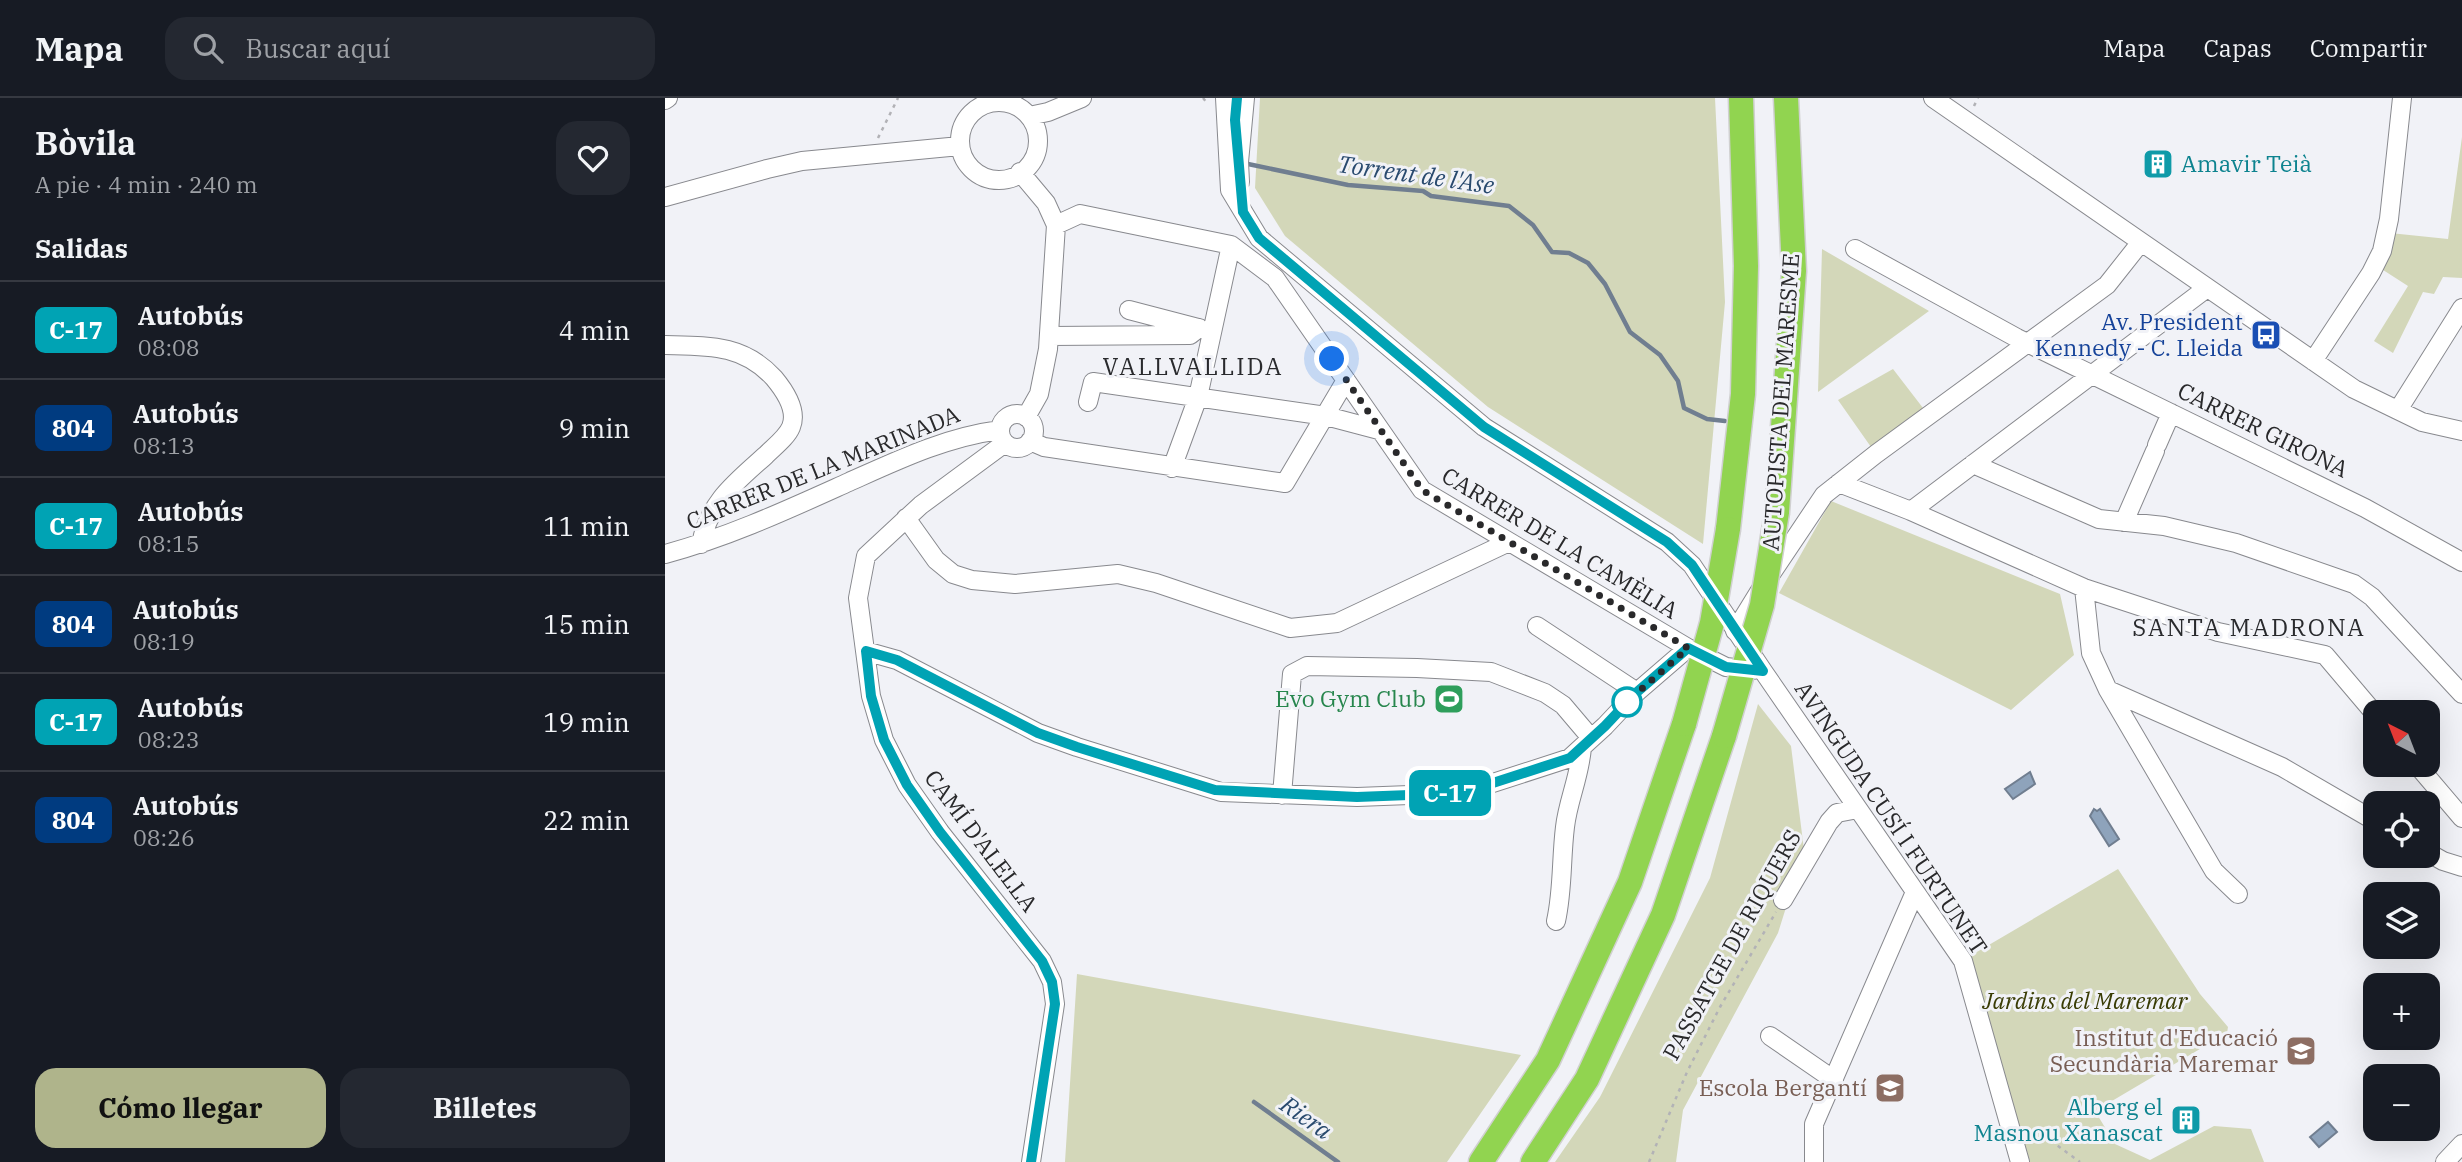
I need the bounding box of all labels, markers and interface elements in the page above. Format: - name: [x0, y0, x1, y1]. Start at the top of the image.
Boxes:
- search box: [165, 17, 655, 80]
- text: Mapa: [35, 27, 123, 70]
- icon: search: [189, 29, 227, 67]
- text: Buscar aquí: [245, 31, 391, 65]
- text: Mapa: [2103, 32, 2165, 64]
- text: Capas: [2203, 32, 2272, 64]
- text: Compartir: [2310, 32, 2427, 64]
- text: Bòvila: [35, 121, 136, 164]
- button: heart: [556, 121, 630, 195]
- water label: Torrent de l'Ase: [1336, 147, 1497, 201]
- building icon: Amavir Teià: [2141, 147, 2175, 181]
- place label: Amavir Teià: [2181, 148, 2312, 178]
- text: A pie · 4 min · 240 m: [35, 169, 258, 199]
- text: Salidas: [35, 231, 128, 265]
- street label: AUTOPISTA DEL MARESME: [1755, 252, 1805, 552]
- text: Autobús: [138, 298, 243, 332]
- place label: Av. President Kennedy - C. Lleida: [2035, 306, 2243, 362]
- text: 4 min: [559, 313, 630, 347]
- text: C-17: [49, 314, 103, 346]
- bus stop icon: Av. President Kennedy - C. Lleida: [2249, 318, 2283, 352]
- text: 08:08: [138, 332, 200, 362]
- your location: [1314, 341, 1349, 376]
- district label: VALLVALLIDA: [1103, 350, 1283, 382]
- street label: CARRER GIRONA: [2173, 375, 2354, 484]
- text: Autobús: [133, 396, 239, 430]
- street label: CARRER DE LA MARINADA: [682, 398, 964, 536]
- text: 9 min: [559, 411, 630, 445]
- text: 804: [52, 412, 95, 444]
- text: 08:13: [133, 430, 195, 460]
- street label: CARRER DE LA CAMÈLIA: [1437, 460, 1684, 625]
- text: Autobús: [138, 494, 243, 528]
- text: 11 min: [543, 509, 630, 543]
- text: C-17: [49, 510, 103, 542]
- text: 08:15: [138, 528, 200, 558]
- text: Autobús: [133, 592, 239, 626]
- text: 15 min: [543, 607, 630, 641]
- text: 804: [52, 608, 95, 640]
- district label: SANTA MADRONA: [2132, 611, 2366, 643]
- text: 08:19: [133, 626, 195, 656]
- street label: AVINGUDA CUSÍ I FURTUNET: [1789, 675, 1995, 960]
- sports icon: Evo Gym Club: [1432, 682, 1466, 716]
- place label: Evo Gym Club: [1275, 683, 1426, 713]
- unlabelled marker: [1612, 687, 1642, 717]
- text: Autobús: [138, 690, 243, 724]
- north arrow: [2363, 700, 2439, 777]
- map controls: [2363, 700, 2440, 1141]
- text: 19 min: [543, 705, 630, 739]
- text: C-17: [49, 706, 103, 738]
- text: 08:23: [138, 724, 200, 754]
- street label: CAMÍ D'ALELLA: [918, 763, 1045, 918]
- line badge: C-17: [1401, 770, 1499, 816]
- text: C-17: [1423, 777, 1477, 809]
- text: Autobús: [133, 788, 239, 822]
- button: locate: [2363, 791, 2440, 868]
- text: 22 min: [543, 803, 630, 837]
- text: 804: [52, 804, 95, 836]
- text: 08:26: [133, 822, 195, 852]
- street label: PASSATGE DE RIQUERS: [1655, 824, 1807, 1065]
- button: layers: [2363, 882, 2440, 959]
- button: +: [2363, 973, 2440, 1050]
- park label: Jardins del Maremar: [1982, 985, 2188, 1015]
- place label: Institut d'Educació Secundària Maremar: [2050, 1022, 2278, 1078]
- school or university icon: Institut d'Educació Secundària Maremar: [2284, 1034, 2318, 1068]
- button: −: [2363, 1064, 2440, 1141]
- button: Cómo llegar: [35, 1068, 326, 1148]
- button: Billetes: [340, 1068, 630, 1148]
- school or university icon: Escola Bergantí: [1873, 1071, 1907, 1105]
- place label: Escola Bergantí: [1699, 1072, 1867, 1102]
- water label: Riera: [1274, 1087, 1339, 1146]
- place label: Alberg el Masnou Xanascat: [1973, 1091, 2163, 1147]
- building icon: Alberg el Masnou Xanascat: [2169, 1103, 2203, 1137]

